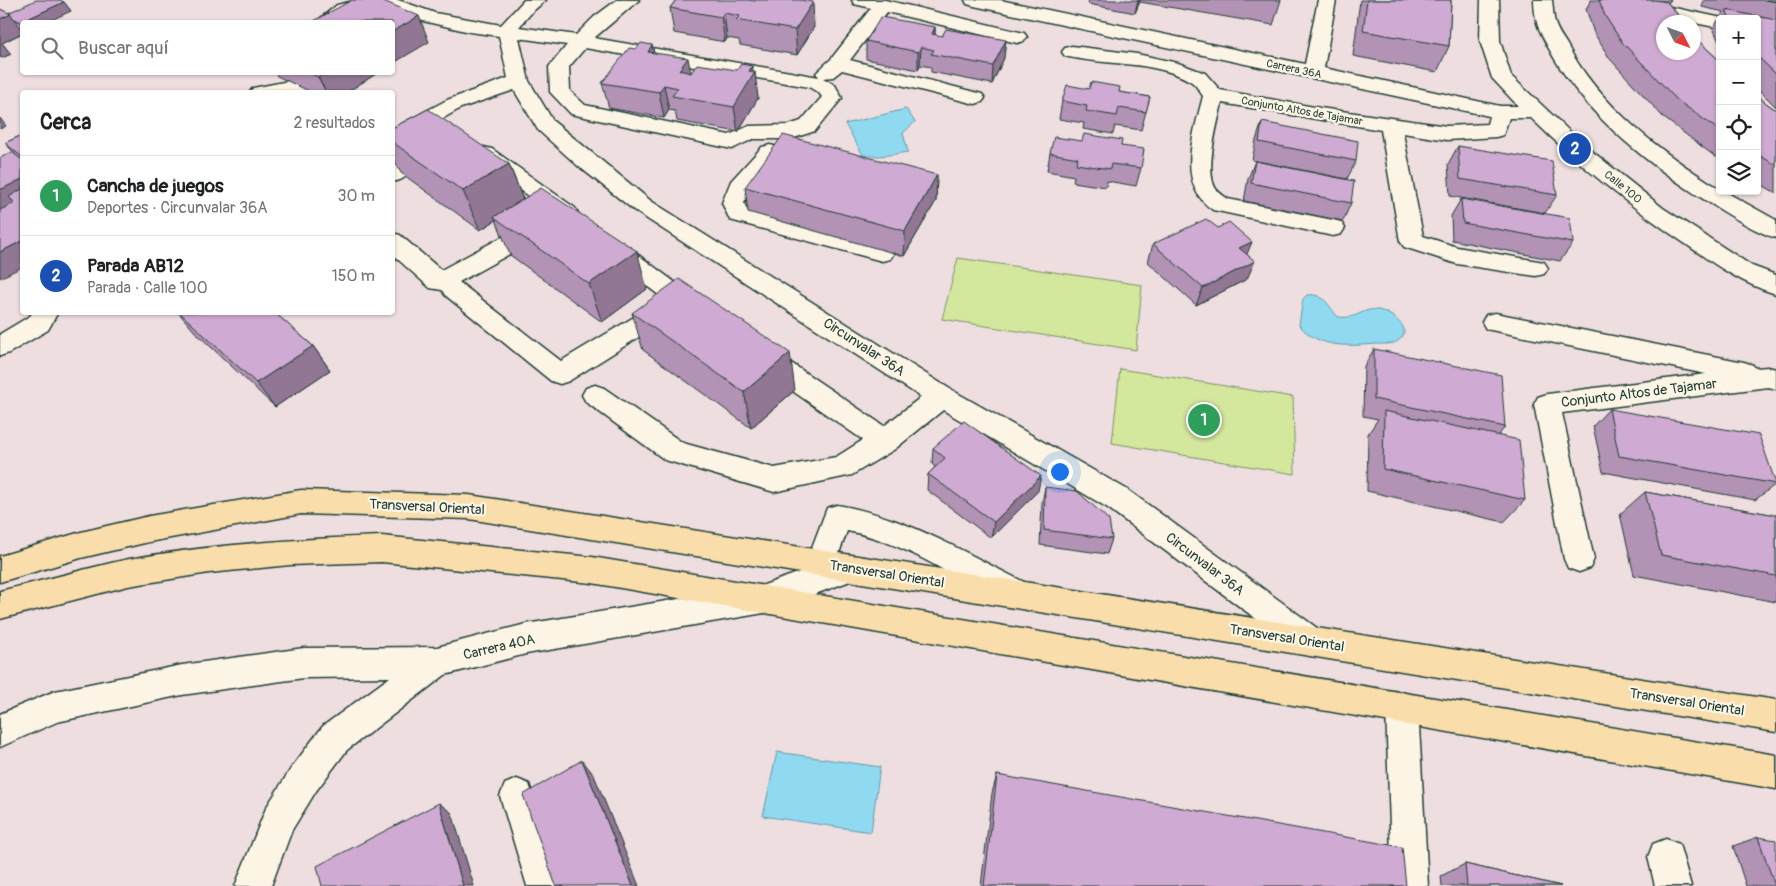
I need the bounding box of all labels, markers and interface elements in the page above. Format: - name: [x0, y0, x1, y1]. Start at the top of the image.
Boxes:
- north arrow: [1656, 15, 1701, 60]
- map controls: [1716, 15, 1761, 195]
- button: +: [1716, 15, 1761, 60]
- search box: [20, 20, 395, 75]
- icon: search: [38, 34, 66, 62]
- text: Buscar aquí: [78, 36, 169, 60]
- street label: Carrera 36A: [1265, 57, 1323, 81]
- button: −: [1716, 60, 1761, 105]
- street label: Conjunto Altos de Tajamar: [1240, 94, 1364, 128]
- button: locate: [1716, 105, 1761, 150]
- text: Cerca: [40, 109, 91, 136]
- text: 2 resultados: [293, 113, 375, 133]
- pin: 2: [1559, 130, 1591, 168]
- button: layers: [1716, 150, 1761, 195]
- street label: Calle 100: [1602, 168, 1644, 206]
- text: Cancha de juegos: [87, 174, 223, 198]
- text: 1: [53, 186, 59, 206]
- text: 30 m: [337, 186, 375, 206]
- text: Deportes · Circunvalar 36A: [87, 198, 268, 218]
- text: Parada AB12: [87, 254, 184, 278]
- text: 2: [52, 266, 60, 286]
- text: 150 m: [331, 266, 375, 286]
- text: Parada · Calle 100: [87, 278, 208, 298]
- street label: Circunvalar 36A: [820, 314, 908, 380]
- street label: Conjunto Altos de Tajamar: [1560, 375, 1718, 411]
- pin: 1: [1188, 401, 1220, 439]
- your location: [1047, 459, 1073, 485]
- street label: Transversal Oriental: [369, 495, 485, 519]
- street label: Circunvalar 36A: [1162, 529, 1248, 599]
- street label: Transversal Oriental: [828, 557, 946, 591]
- street label: Transversal Oriental: [1228, 621, 1346, 655]
- street label: Carrera 40A: [461, 630, 537, 664]
- street label: Transversal Oriental: [1628, 685, 1746, 719]

